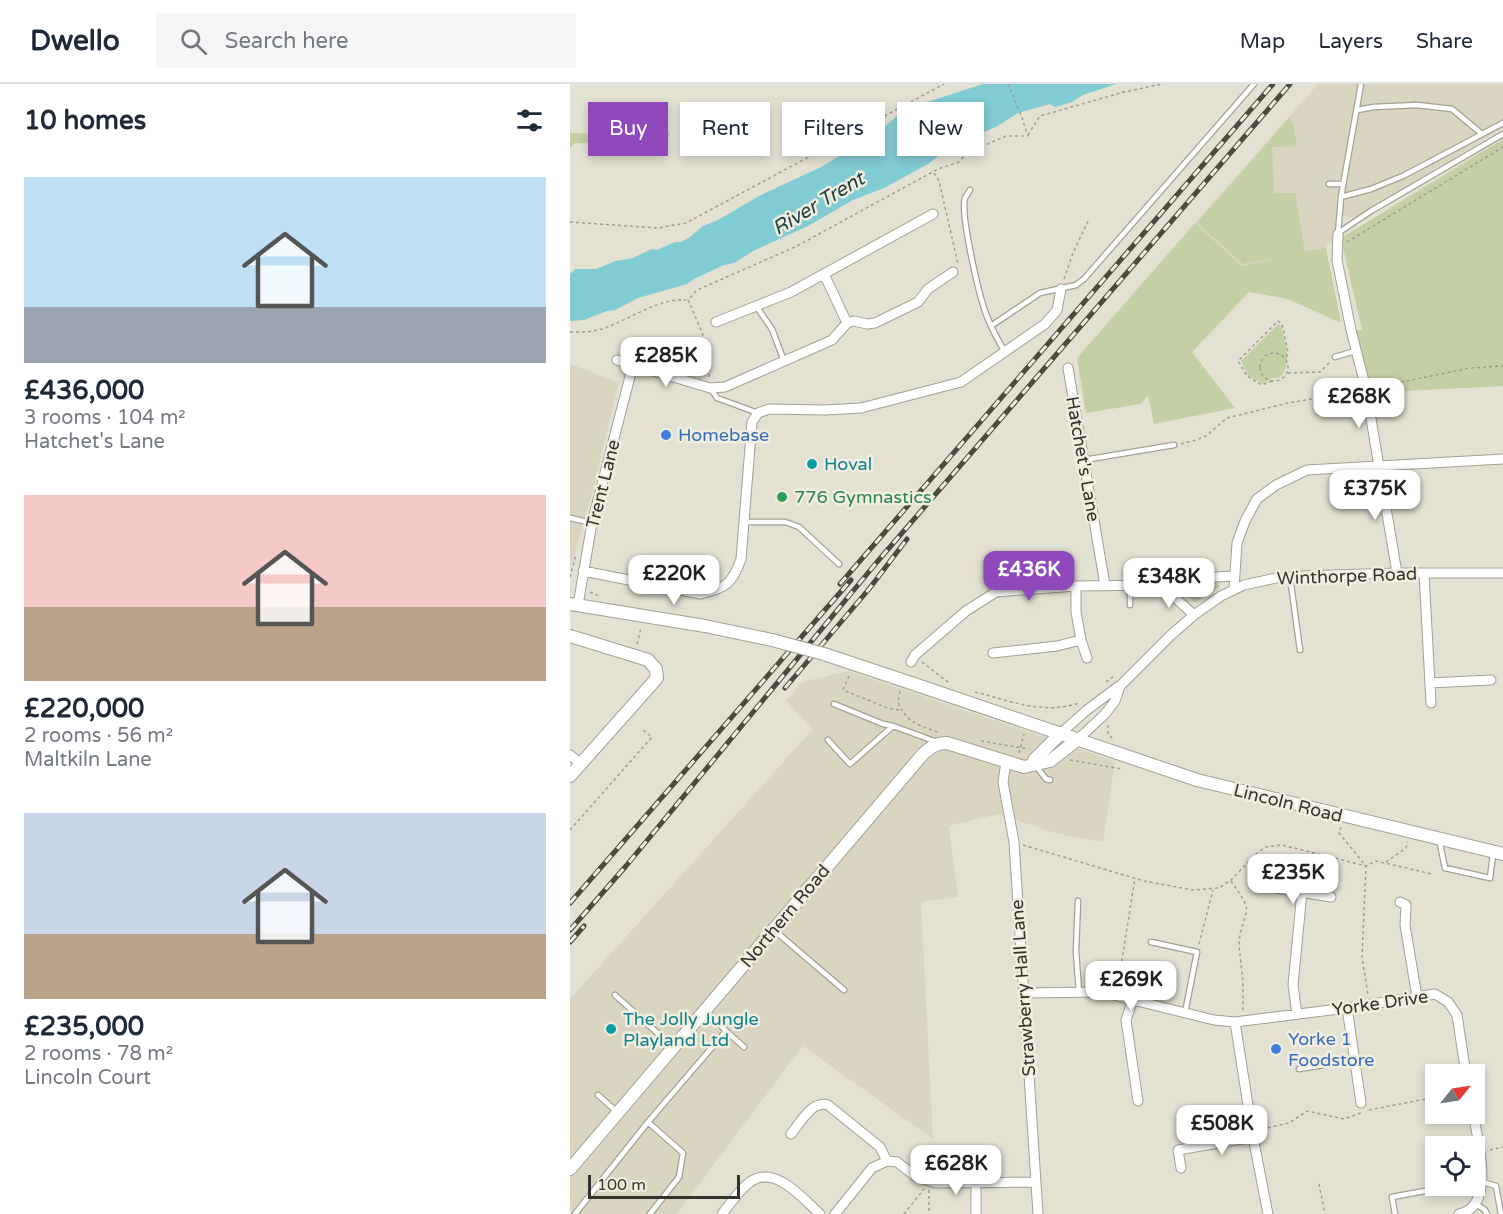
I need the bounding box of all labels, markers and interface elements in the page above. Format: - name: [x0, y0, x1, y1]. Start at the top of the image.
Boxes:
- search box: [156, 14, 576, 68]
- text: Dwello: [30, 24, 120, 58]
- icon: search: [177, 25, 210, 58]
- text: Search here: [225, 28, 349, 54]
- text: Map: [1240, 29, 1285, 54]
- text: Layers: [1318, 29, 1383, 54]
- text: Share: [1416, 29, 1473, 54]
- chip: Buy: [588, 102, 668, 156]
- chip: Rent: [680, 102, 770, 156]
- chip: Filters: [782, 102, 885, 156]
- chip: New: [897, 102, 984, 156]
- icon: filters: [513, 104, 546, 137]
- text: 10 homes: [24, 105, 146, 136]
- water label: River Trent: [768, 166, 871, 241]
- icon: home: [231, 216, 339, 324]
- pin: £285K: [624, 337, 708, 388]
- text: £285K: [634, 344, 698, 368]
- text: £436,000: [24, 375, 144, 406]
- pin: £268K: [1317, 378, 1401, 429]
- text: £268K: [1327, 385, 1391, 409]
- street label: Hatchet's Lane: [1061, 395, 1105, 523]
- text: 3 rooms · 104 m²: [24, 406, 186, 430]
- place label: Homebase: [678, 424, 769, 446]
- marker: Homebase: [659, 428, 673, 442]
- text: Hatchet's Lane: [24, 430, 165, 454]
- street label: Trent Lane: [581, 437, 625, 531]
- place label: Hoval: [824, 453, 872, 475]
- marker: Hoval: [805, 457, 819, 471]
- pin: £375K: [1333, 470, 1417, 521]
- text: £375K: [1343, 477, 1407, 501]
- place label: 776 Gymnastics: [794, 486, 932, 508]
- marker: 776 Gymnastics: [775, 490, 789, 504]
- icon: home: [231, 534, 339, 642]
- pin: £436K: [987, 551, 1071, 602]
- pin: £220K: [632, 555, 716, 606]
- text: £436K: [997, 558, 1061, 582]
- pin: £348K: [1127, 558, 1211, 609]
- text: £220K: [642, 562, 706, 586]
- street label: Winthorpe Road: [1276, 563, 1418, 589]
- text: £348K: [1137, 565, 1201, 589]
- text: £220,000: [24, 693, 144, 724]
- text: 2 rooms · 56 m²: [24, 724, 173, 748]
- text: Maltkiln Lane: [24, 748, 152, 772]
- street label: Lincoln Road: [1231, 779, 1345, 827]
- icon: home: [231, 852, 339, 960]
- pin: £235K: [1251, 854, 1335, 905]
- street label: Northern Road: [735, 860, 835, 972]
- text: £235K: [1261, 861, 1325, 885]
- street label: Strawberry Hall Lane: [1006, 899, 1040, 1077]
- pin: £269K: [1089, 961, 1173, 1012]
- text: £269K: [1099, 968, 1163, 992]
- street label: Yorke Drive: [1331, 985, 1429, 1021]
- place label: The Jolly Jungle Playland Ltd: [623, 1008, 759, 1051]
- text: £235,000: [24, 1011, 144, 1042]
- marker: The Jolly Jungle Playland Ltd: [604, 1022, 618, 1036]
- place label: Yorke 1 Foodstore: [1288, 1028, 1375, 1071]
- text: 2 rooms · 78 m²: [24, 1042, 173, 1066]
- marker: Yorke 1 Foodstore: [1269, 1042, 1283, 1056]
- north arrow: [1425, 1064, 1485, 1124]
- map controls: [1425, 1064, 1485, 1196]
- text: Lincoln Court: [24, 1066, 151, 1090]
- pin: £508K: [1180, 1105, 1264, 1156]
- text: £508K: [1190, 1112, 1254, 1136]
- button: locate: [1425, 1136, 1485, 1196]
- pin: £628K: [914, 1145, 998, 1196]
- text: £628K: [924, 1152, 988, 1176]
- scale bar: [588, 1172, 740, 1200]
- text: 100 m: [597, 1175, 646, 1195]

